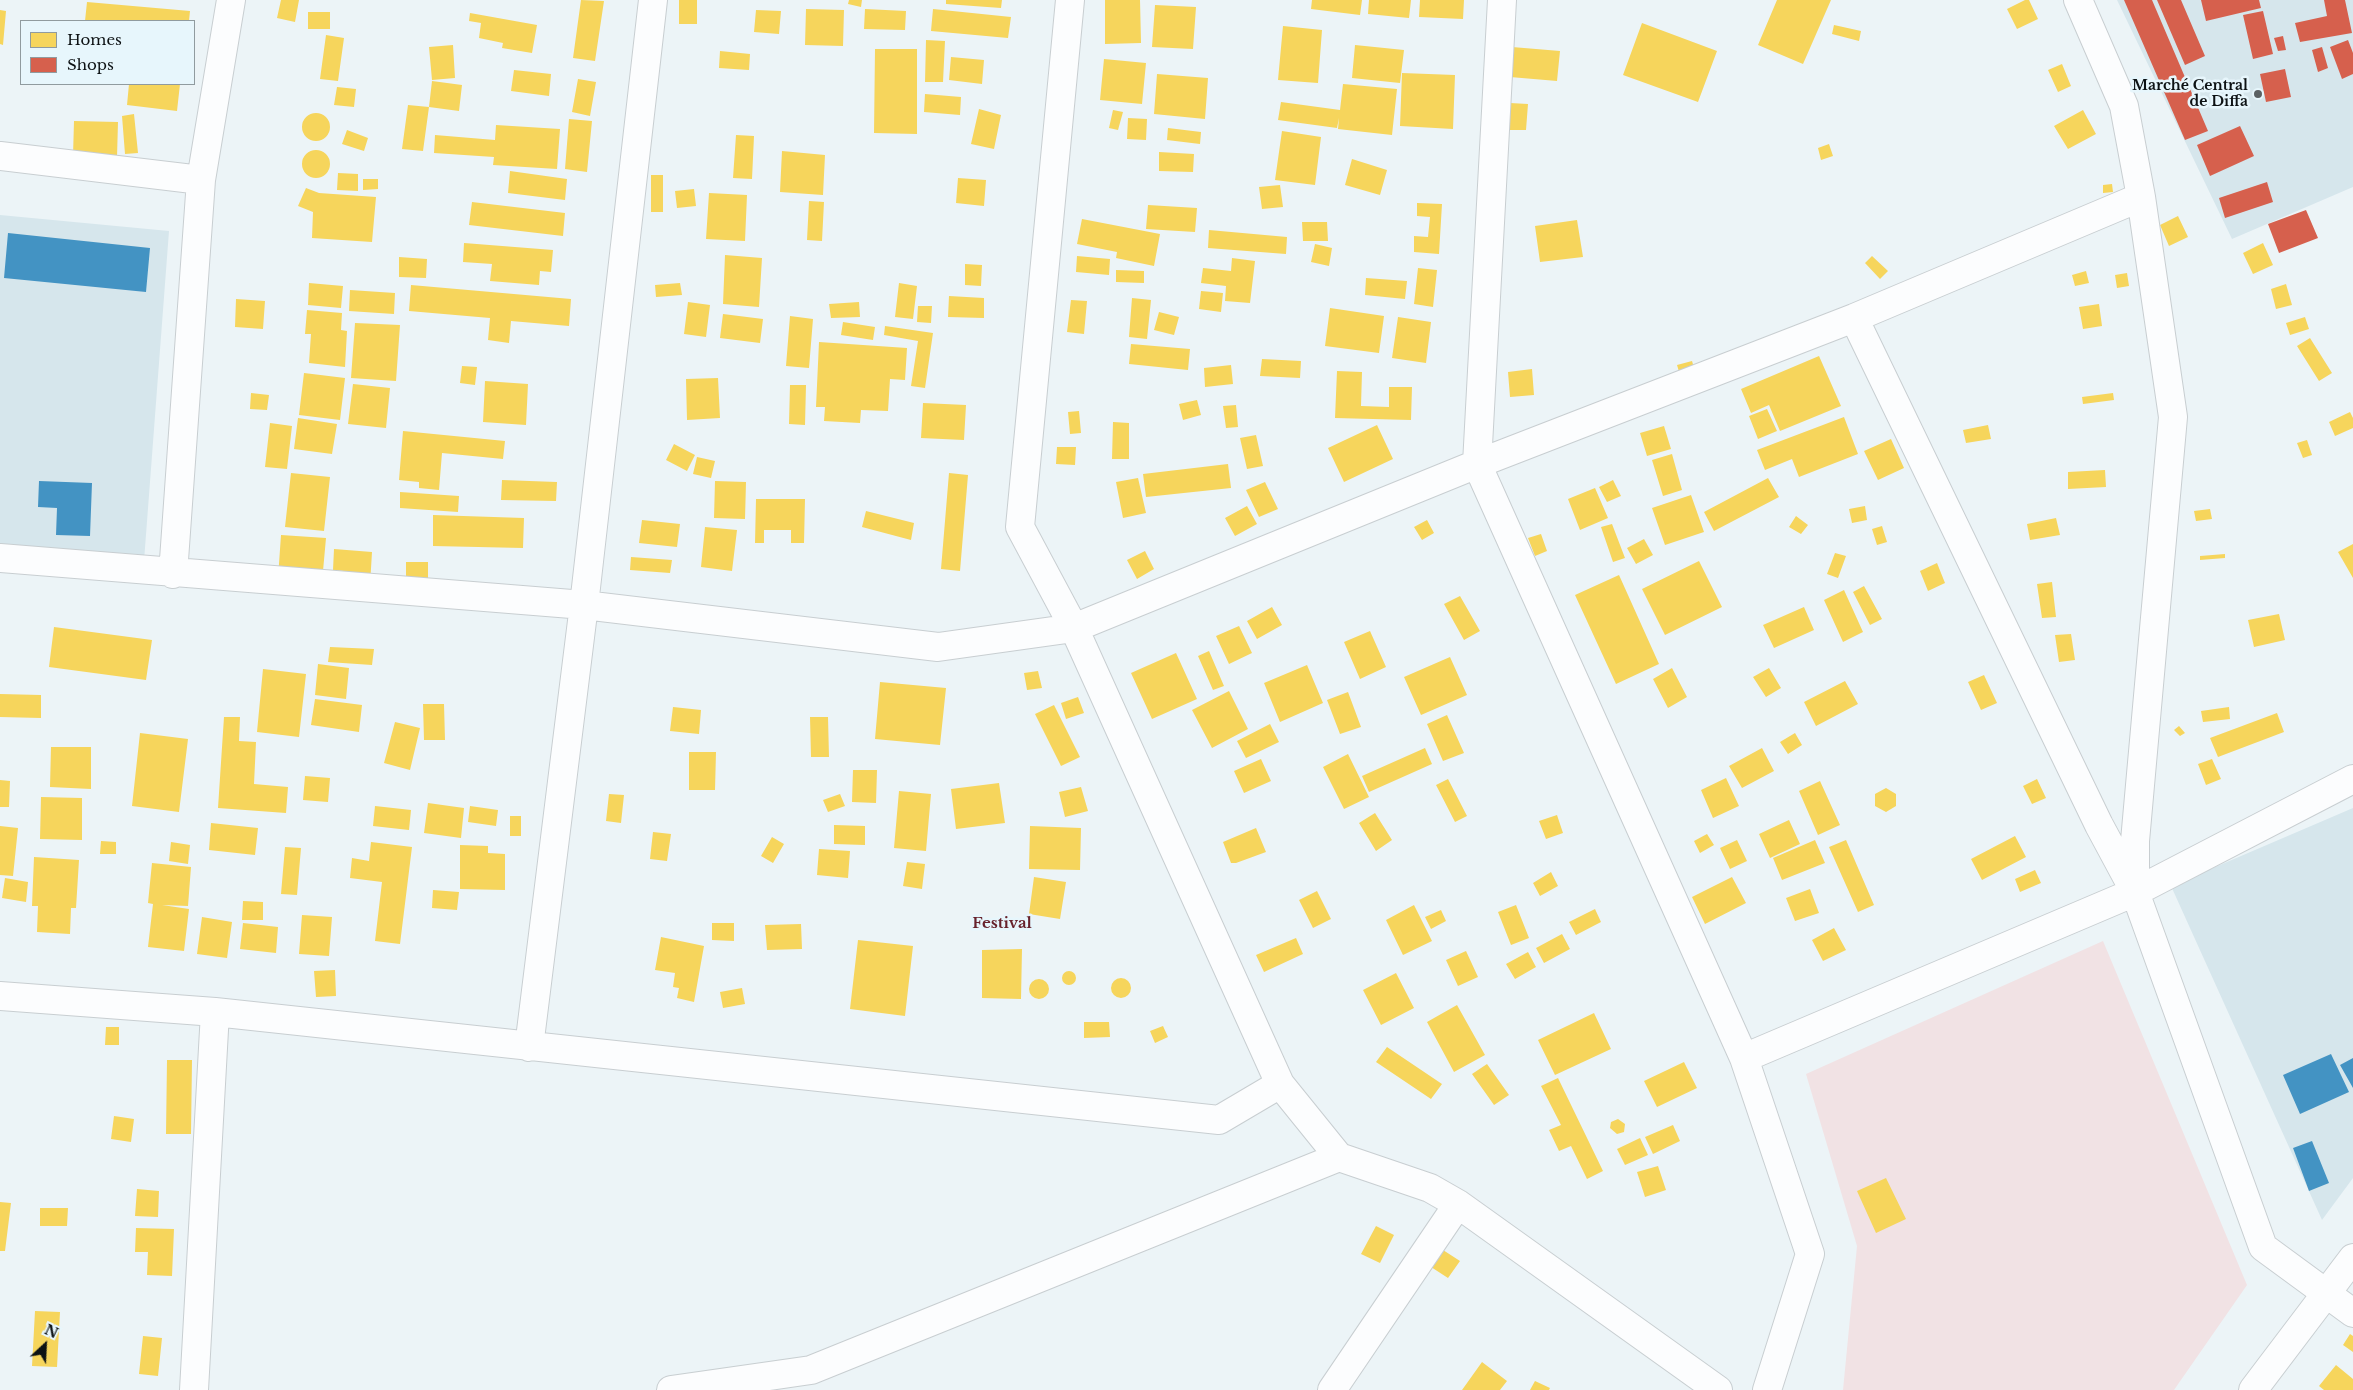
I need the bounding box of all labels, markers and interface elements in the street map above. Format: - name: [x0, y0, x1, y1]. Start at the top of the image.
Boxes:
- legend: [20, 20, 195, 85]
- text: Homes: [67, 30, 122, 49]
- text: Shops: [67, 55, 114, 74]
- place label: Marché Central de Diffa: [2132, 78, 2248, 110]
- marker: Marché Central de Diffa: [2252, 88, 2264, 100]
- district label: Festival: [972, 915, 1032, 933]
- north arrow: [20, 1320, 70, 1370]
- text: N: [42, 1320, 61, 1342]

